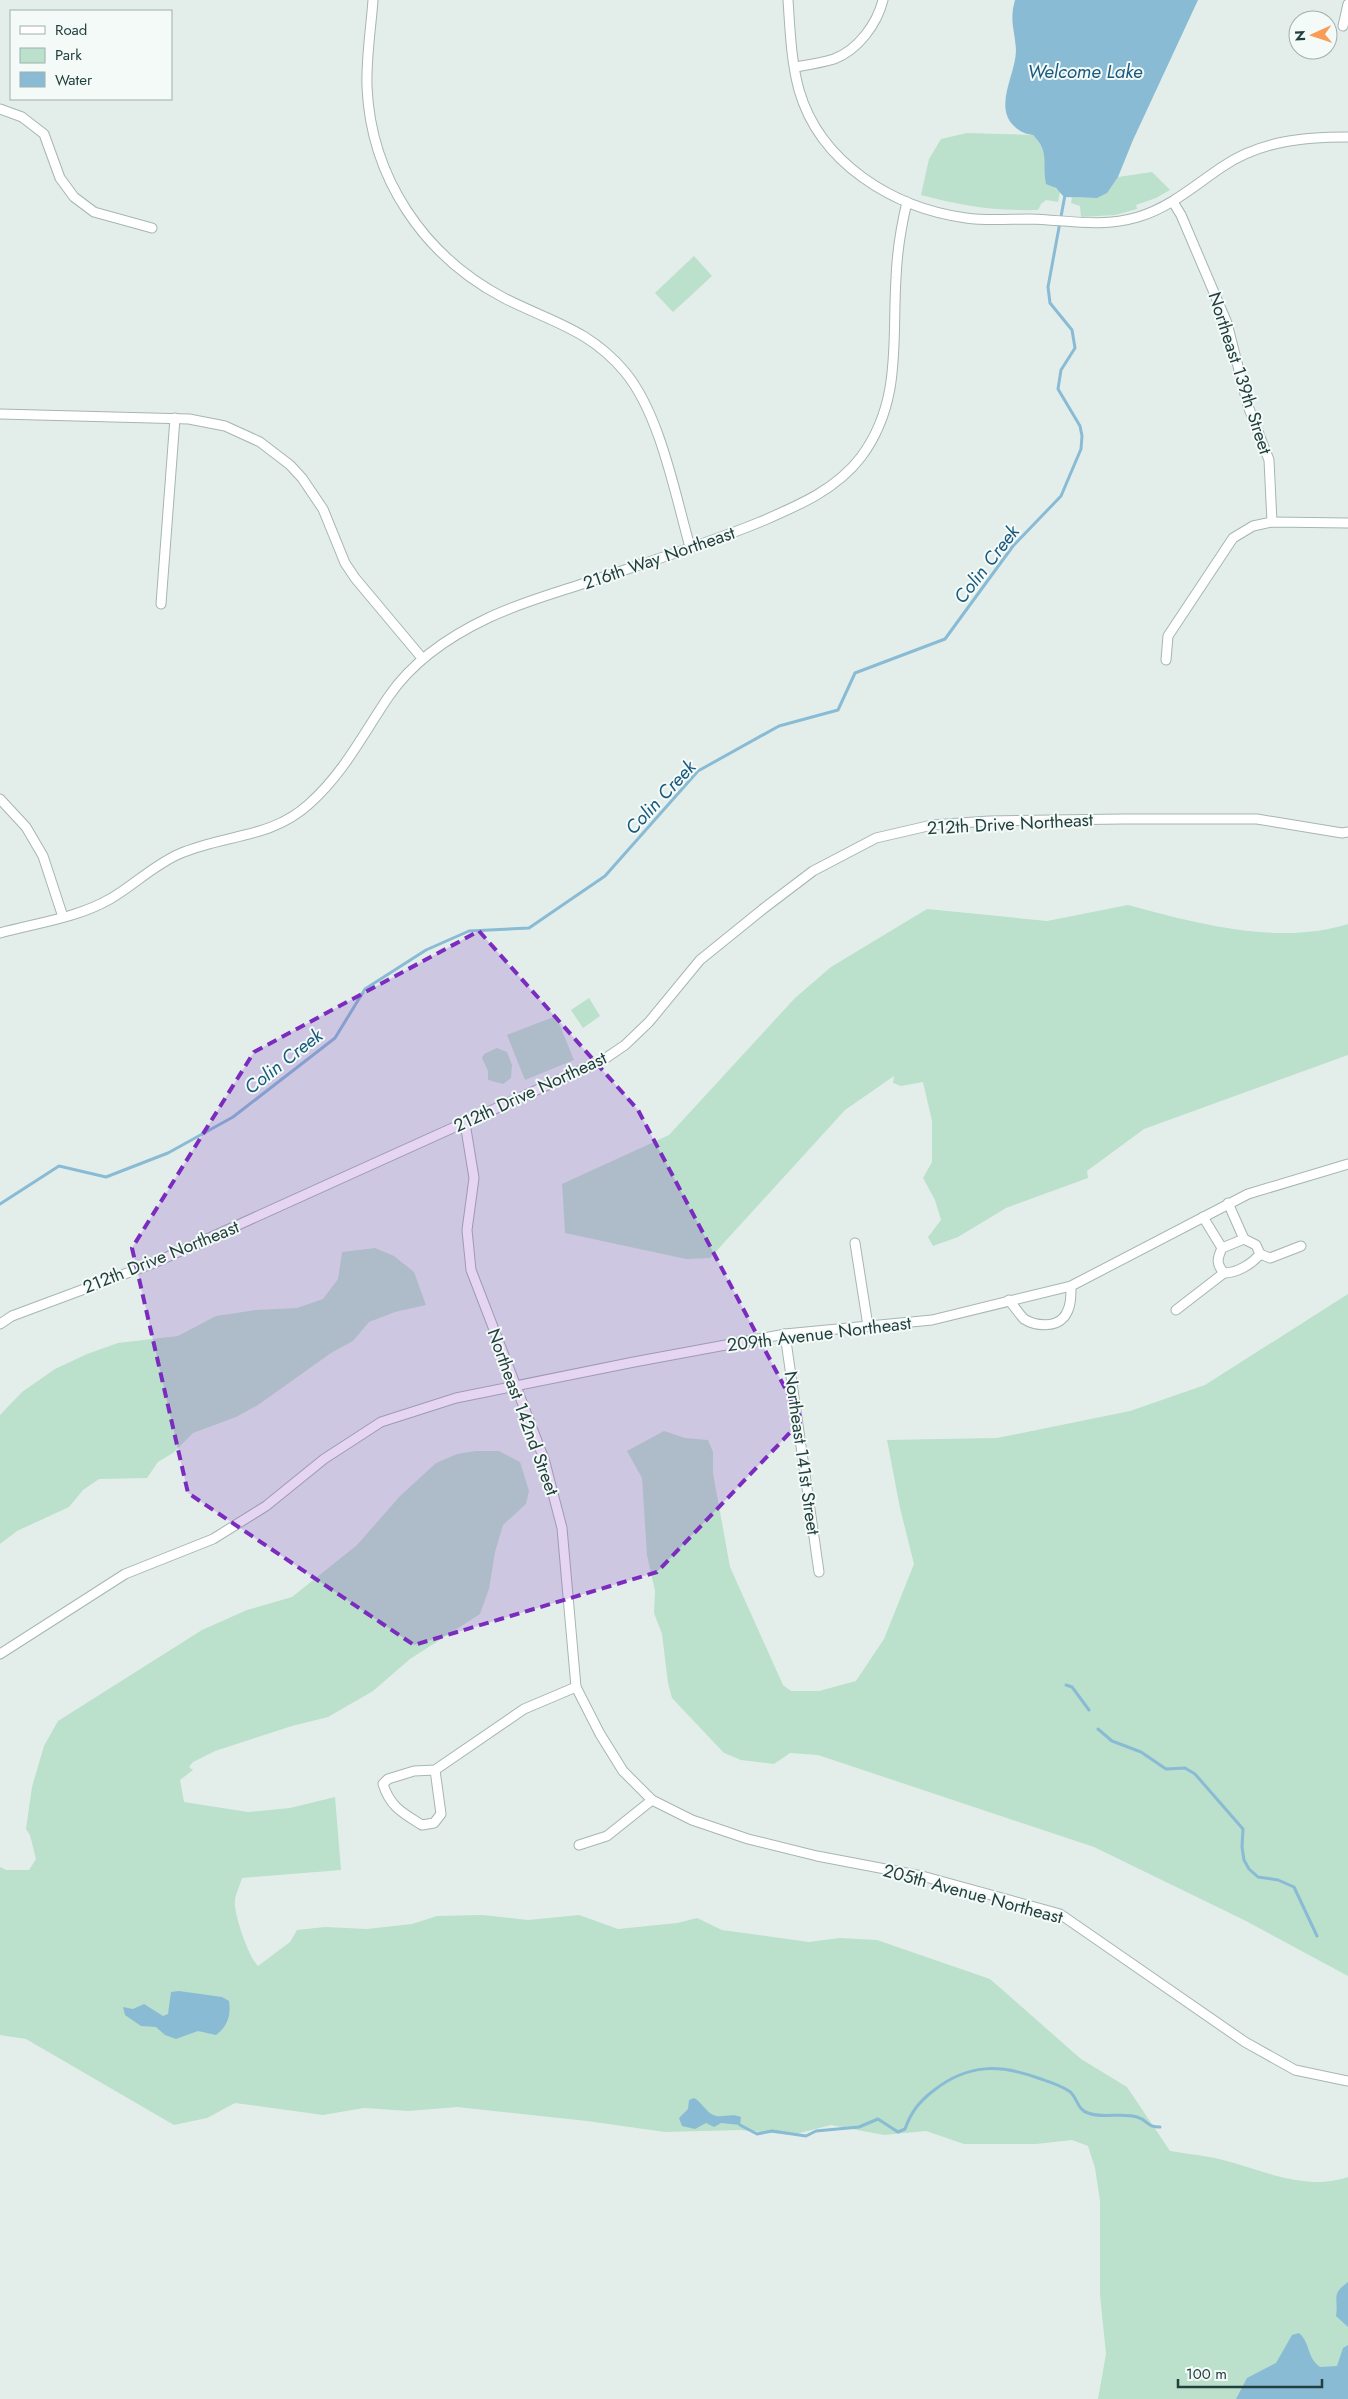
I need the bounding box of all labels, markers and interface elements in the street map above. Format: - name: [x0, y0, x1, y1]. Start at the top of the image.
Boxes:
- legend: [10, 10, 172, 100]
- north arrow: [1288, 10, 1338, 60]
- text: Road: [55, 19, 87, 41]
- text: N: [1290, 30, 1310, 42]
- text: Park: [55, 44, 82, 66]
- water label: Welcome Lake: [1027, 58, 1143, 85]
- text: Water: [55, 69, 93, 91]
- street label: Northeast 139th Street: [1202, 289, 1279, 458]
- water label: Colin Creek: [947, 519, 1026, 609]
- street label: 216th Way Northeast: [580, 520, 739, 596]
- water label: Colin Creek: [619, 754, 703, 841]
- street label: 212th Drive Northeast: [926, 807, 1094, 841]
- water label: Colin Creek: [238, 1022, 329, 1101]
- street label: 212th Drive Northeast: [449, 1045, 612, 1139]
- street label: 212th Drive Northeast: [79, 1214, 244, 1300]
- street label: 209th Avenue Northeast: [725, 1310, 913, 1358]
- street label: Northeast 142nd Street: [481, 1325, 565, 1500]
- street label: Northeast 141st Street: [778, 1369, 826, 1537]
- street label: 205th Avenue Northeast: [880, 1857, 1066, 1931]
- scale bar: [1178, 2356, 1322, 2388]
- text: 100 m: [1186, 2363, 1227, 2385]

